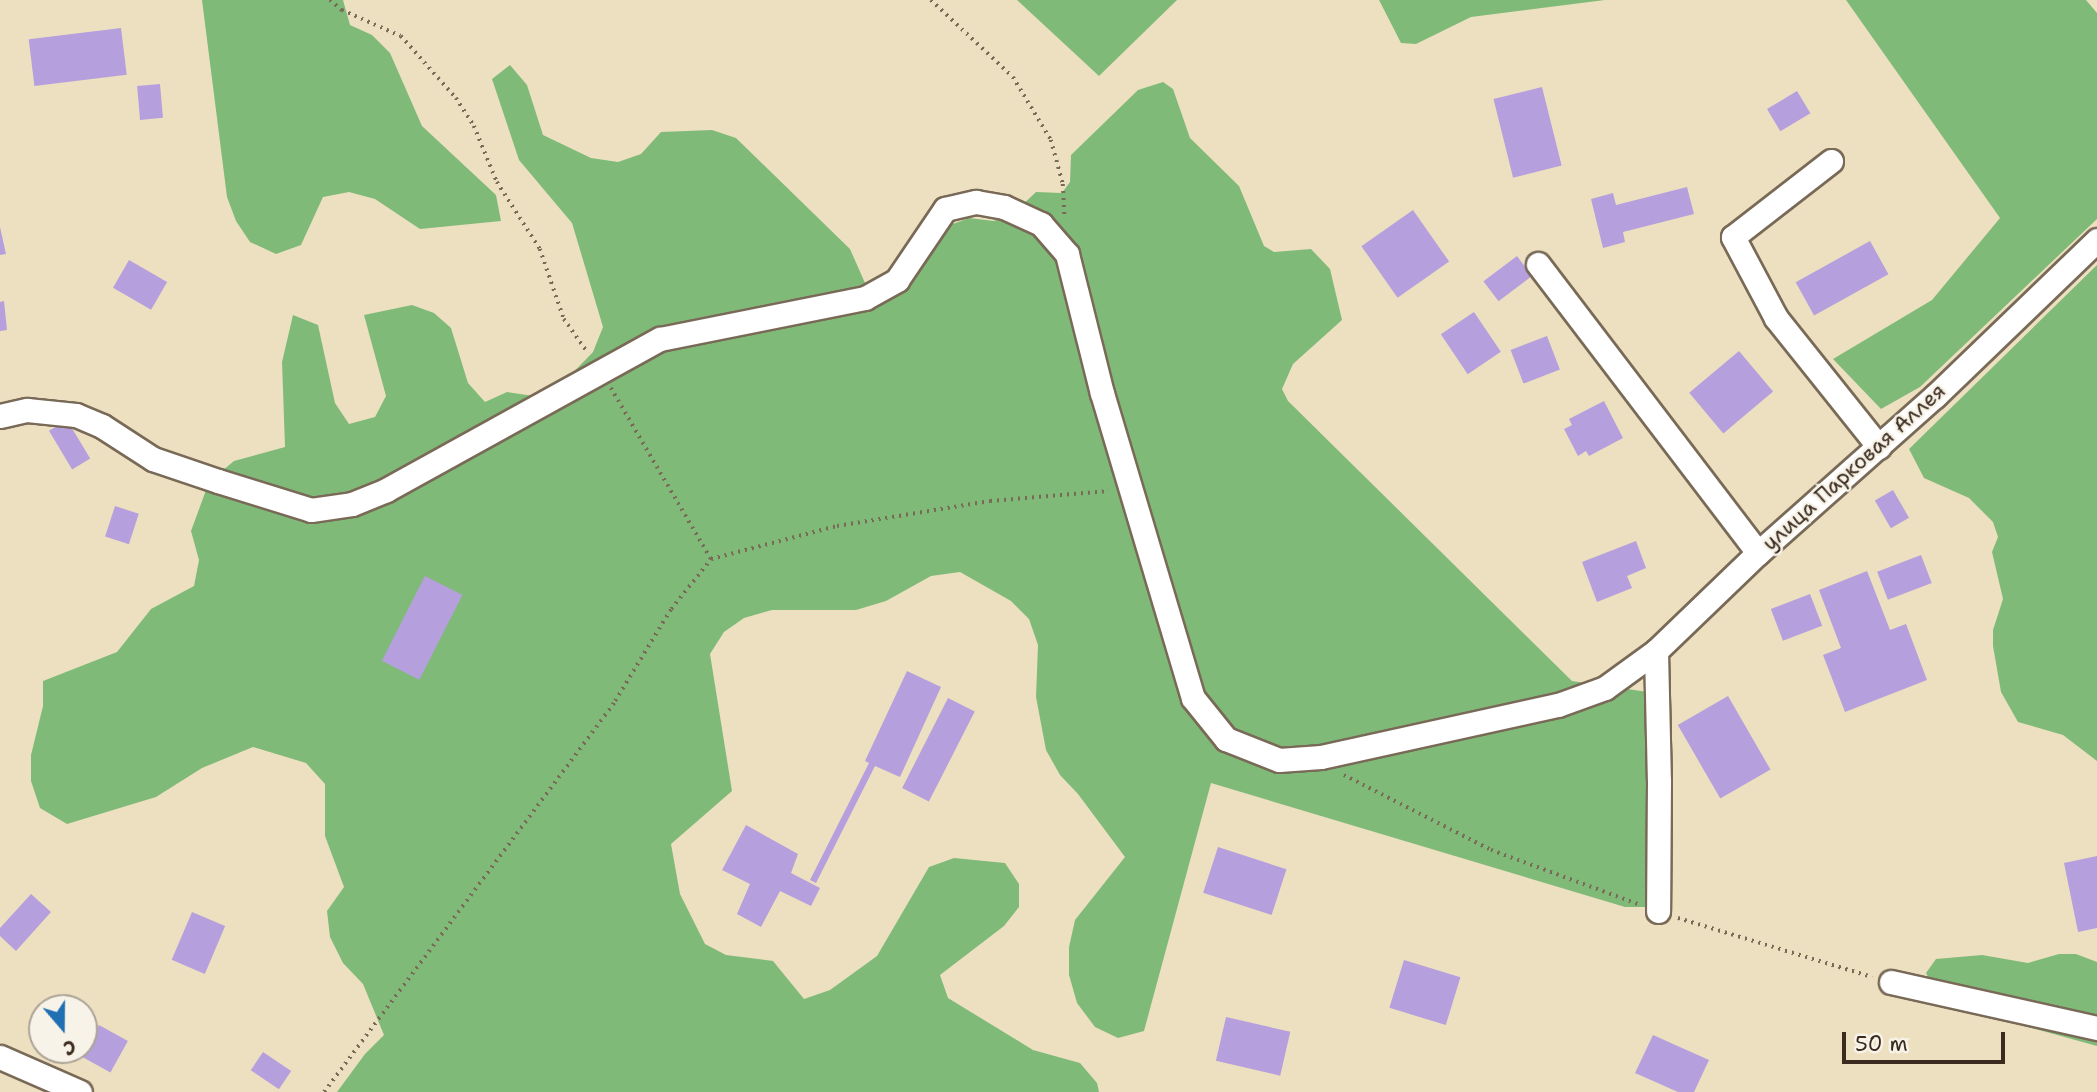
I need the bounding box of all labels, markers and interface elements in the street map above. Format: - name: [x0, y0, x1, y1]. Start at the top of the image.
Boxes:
- street label: улица Парковая Аллея: [1757, 378, 1951, 556]
- north arrow: [28, 994, 98, 1064]
- scale bar: [1845, 1018, 2008, 1062]
- text: 50 m: [1855, 1030, 1908, 1058]
- text: С: [60, 1034, 79, 1061]

